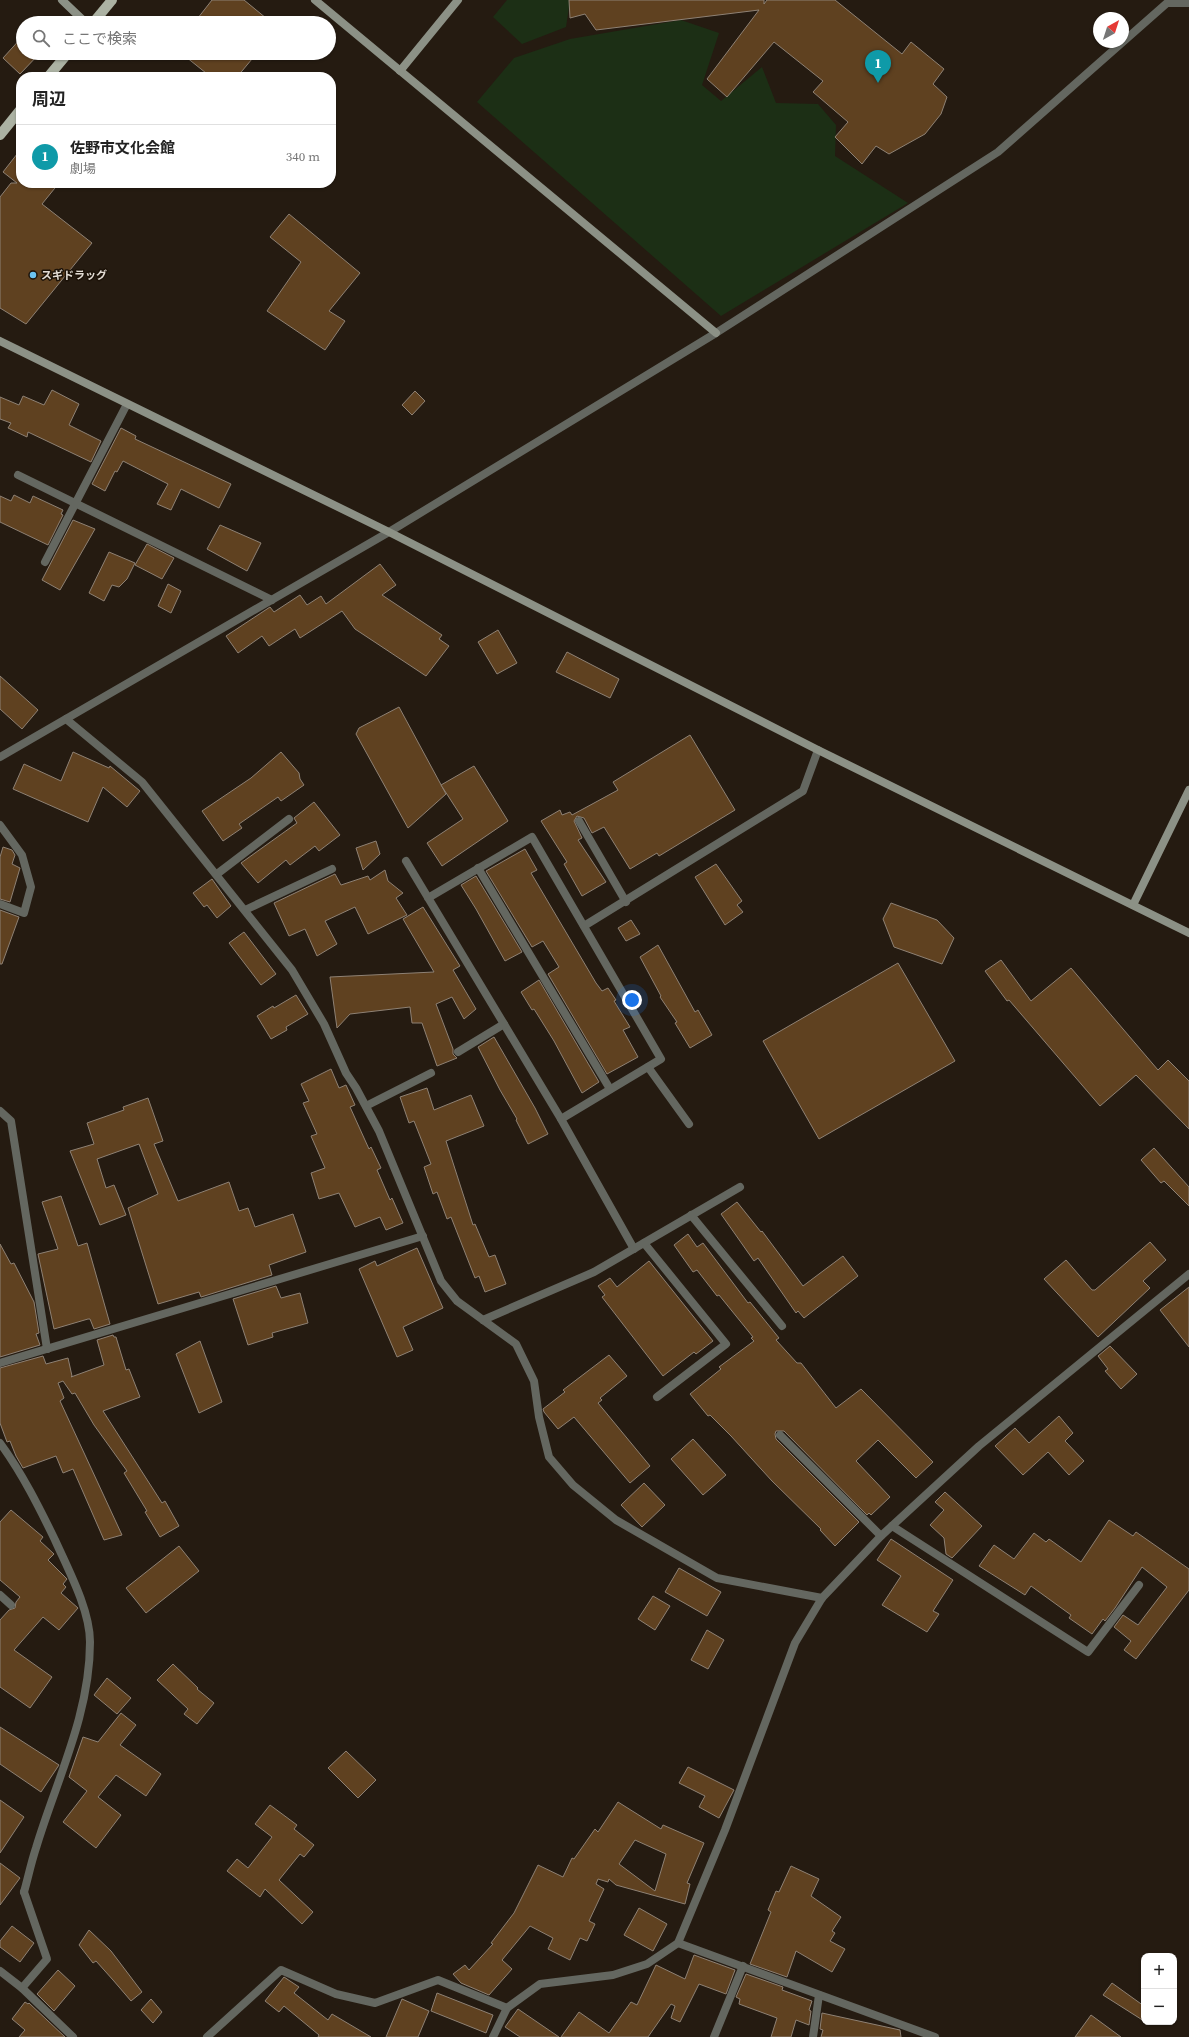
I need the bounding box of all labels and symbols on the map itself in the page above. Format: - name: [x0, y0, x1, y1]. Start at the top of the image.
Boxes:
- north arrow: [1093, 12, 1129, 48]
- pin: 1: [865, 50, 891, 83]
- place label: スギドラッグ: [41, 268, 107, 283]
- marker: スギドラッグ: [28, 270, 38, 280]
- your location: [622, 990, 642, 1010]

